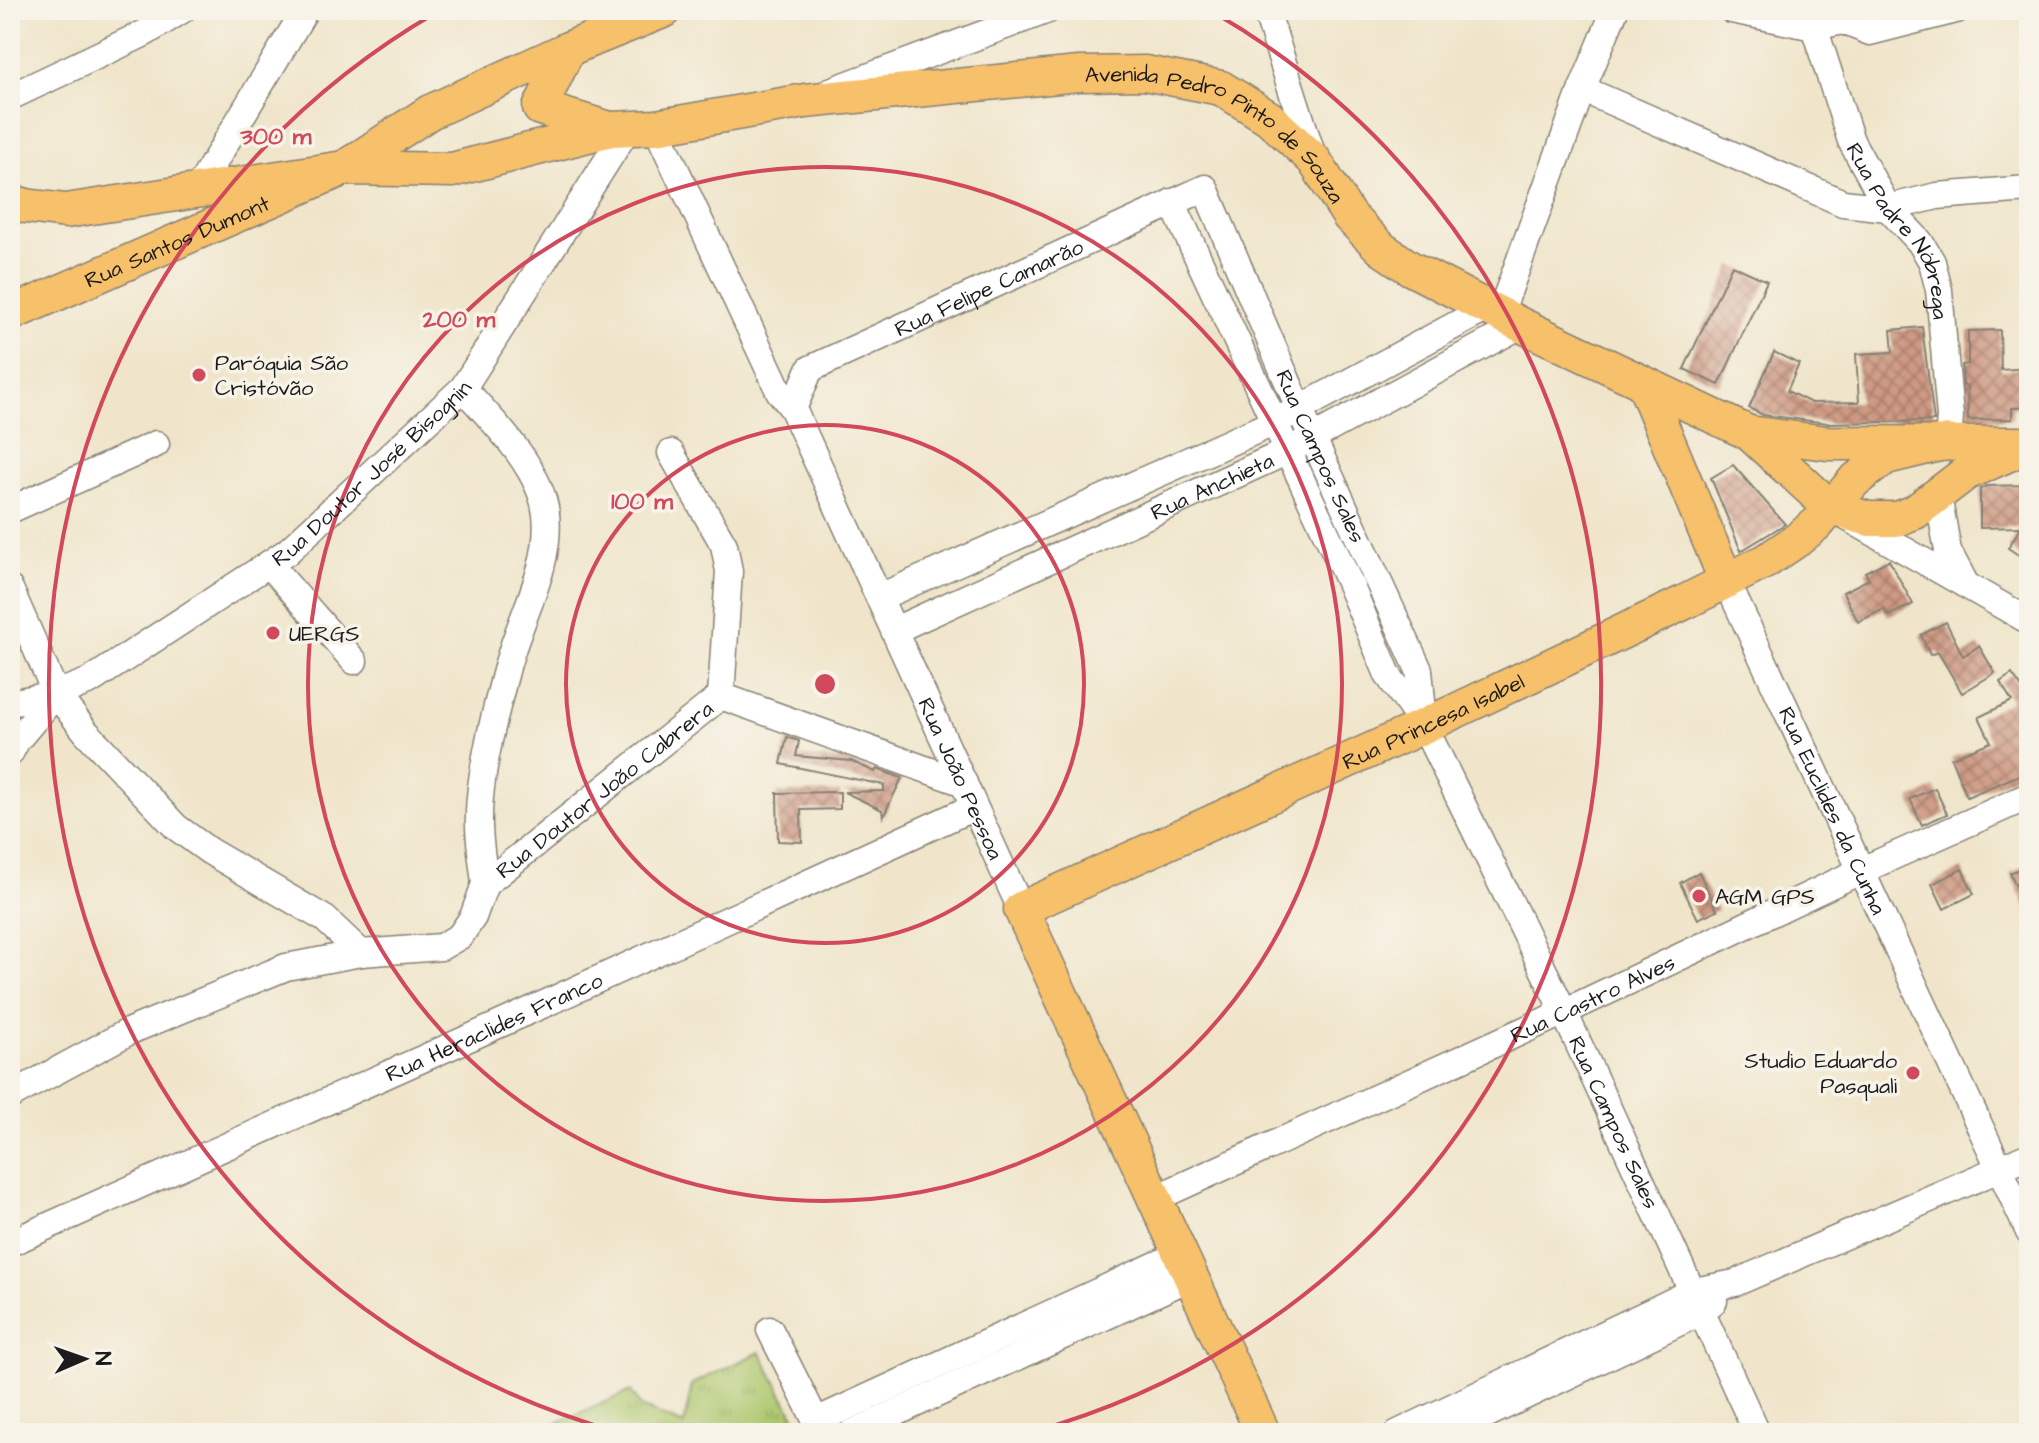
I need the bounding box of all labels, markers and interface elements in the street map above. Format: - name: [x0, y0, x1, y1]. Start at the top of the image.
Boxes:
- street label: Avenida Pedro Pinto de Souza: [1085, 59, 1351, 210]
- text: 300 m: [240, 120, 312, 154]
- street label: Rua Padre Nóbrega: [1838, 137, 1955, 321]
- street label: Rua Santos Dumont: [80, 188, 275, 297]
- street label: Rua Felipe Camarão: [890, 232, 1089, 345]
- text: 200 m: [422, 303, 495, 337]
- place label: Paróquia São Cristóvão: [215, 348, 349, 404]
- street label: Rua Campos Sales: [1267, 365, 1373, 548]
- marker: Paróquia São Cristóvão: [190, 366, 208, 384]
- street label: Rua Doutor José Bisognin: [266, 376, 480, 575]
- street label: Rua Anchieta: [1146, 446, 1279, 529]
- text: 100 m: [611, 485, 673, 519]
- place label: UERGS: [289, 619, 359, 650]
- marker: UERGS: [264, 624, 282, 642]
- street label: Rua Princesa Isabel: [1338, 667, 1530, 778]
- centre of rings: [811, 670, 839, 698]
- street label: Rua João Pessoa: [910, 693, 1010, 865]
- street label: Rua Doutor João Cabrera: [490, 694, 720, 886]
- street label: Rua Euclides da Cunha: [1770, 702, 1893, 920]
- place label: AGM GPS: [1715, 882, 1815, 913]
- marker: AGM GPS: [1690, 887, 1708, 905]
- street label: Rua Castro Alves: [1506, 947, 1681, 1051]
- street label: Rua Heraclides Franco: [381, 965, 608, 1090]
- street label: Rua Campos Sales: [1560, 1031, 1666, 1214]
- place label: Studio Eduardo Pasquali: [1745, 1046, 1898, 1102]
- marker: Studio Eduardo Pasquali: [1904, 1064, 1922, 1082]
- north arrow: [44, 1319, 124, 1399]
- text: N: [87, 1351, 118, 1366]

